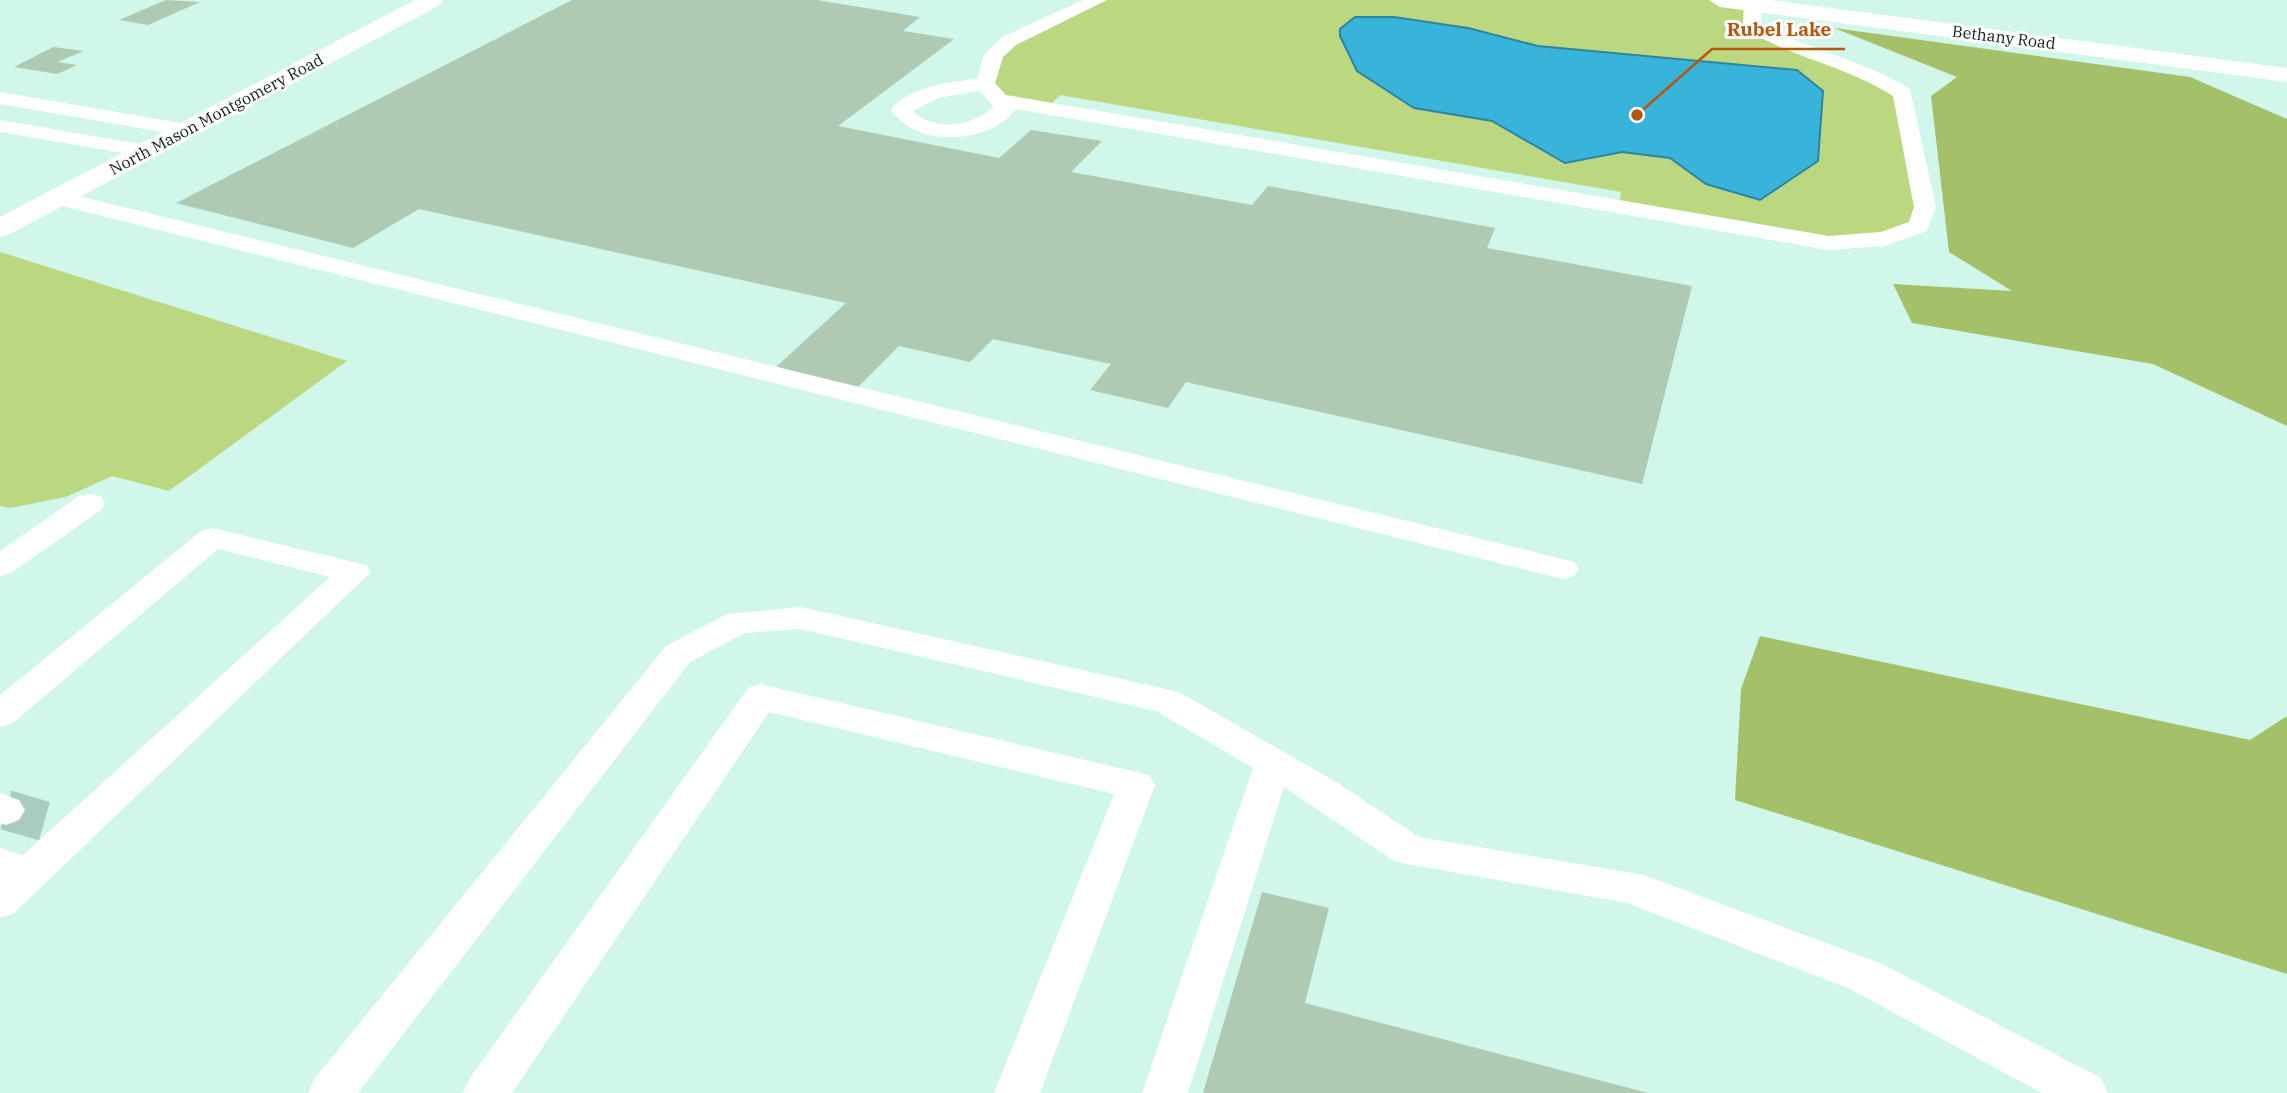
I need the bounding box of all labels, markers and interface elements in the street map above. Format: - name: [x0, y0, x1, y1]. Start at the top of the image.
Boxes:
- callout: Rubel Lake: [1712, 9, 1845, 49]
- text: Rubel Lake: [1727, 17, 1831, 41]
- street label: Bethany Road: [1951, 21, 2057, 53]
- street label: North Mason Montgomery Road: [106, 49, 327, 179]

